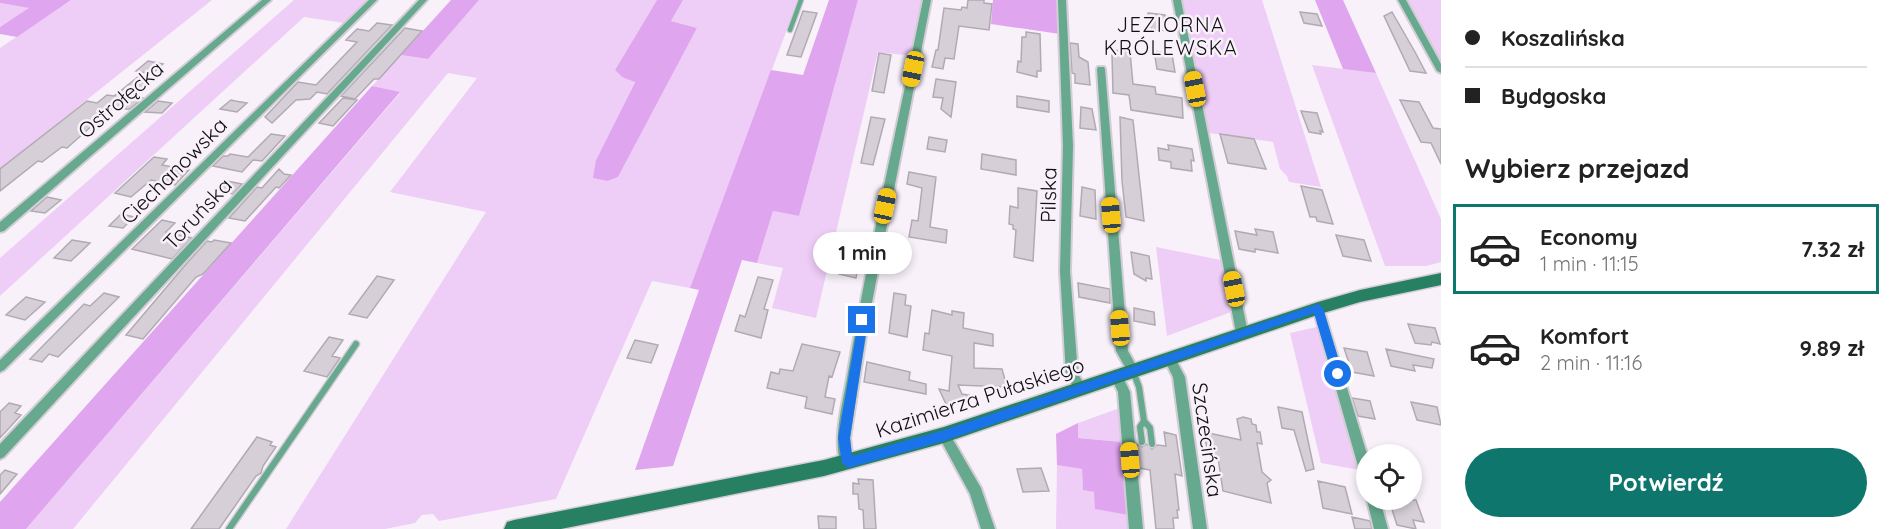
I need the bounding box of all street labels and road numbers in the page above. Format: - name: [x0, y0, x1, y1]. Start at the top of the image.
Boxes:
- street label: Ostrołęcka: [72, 55, 168, 143]
- street label: Ciechanowska: [115, 112, 232, 229]
- street label: Pilska: [1035, 167, 1061, 223]
- street label: Toruńska: [157, 172, 237, 255]
- street label: Kazimierza Pułaskiego: [872, 351, 1087, 443]
- street label: Szczecińska: [1187, 381, 1229, 499]

